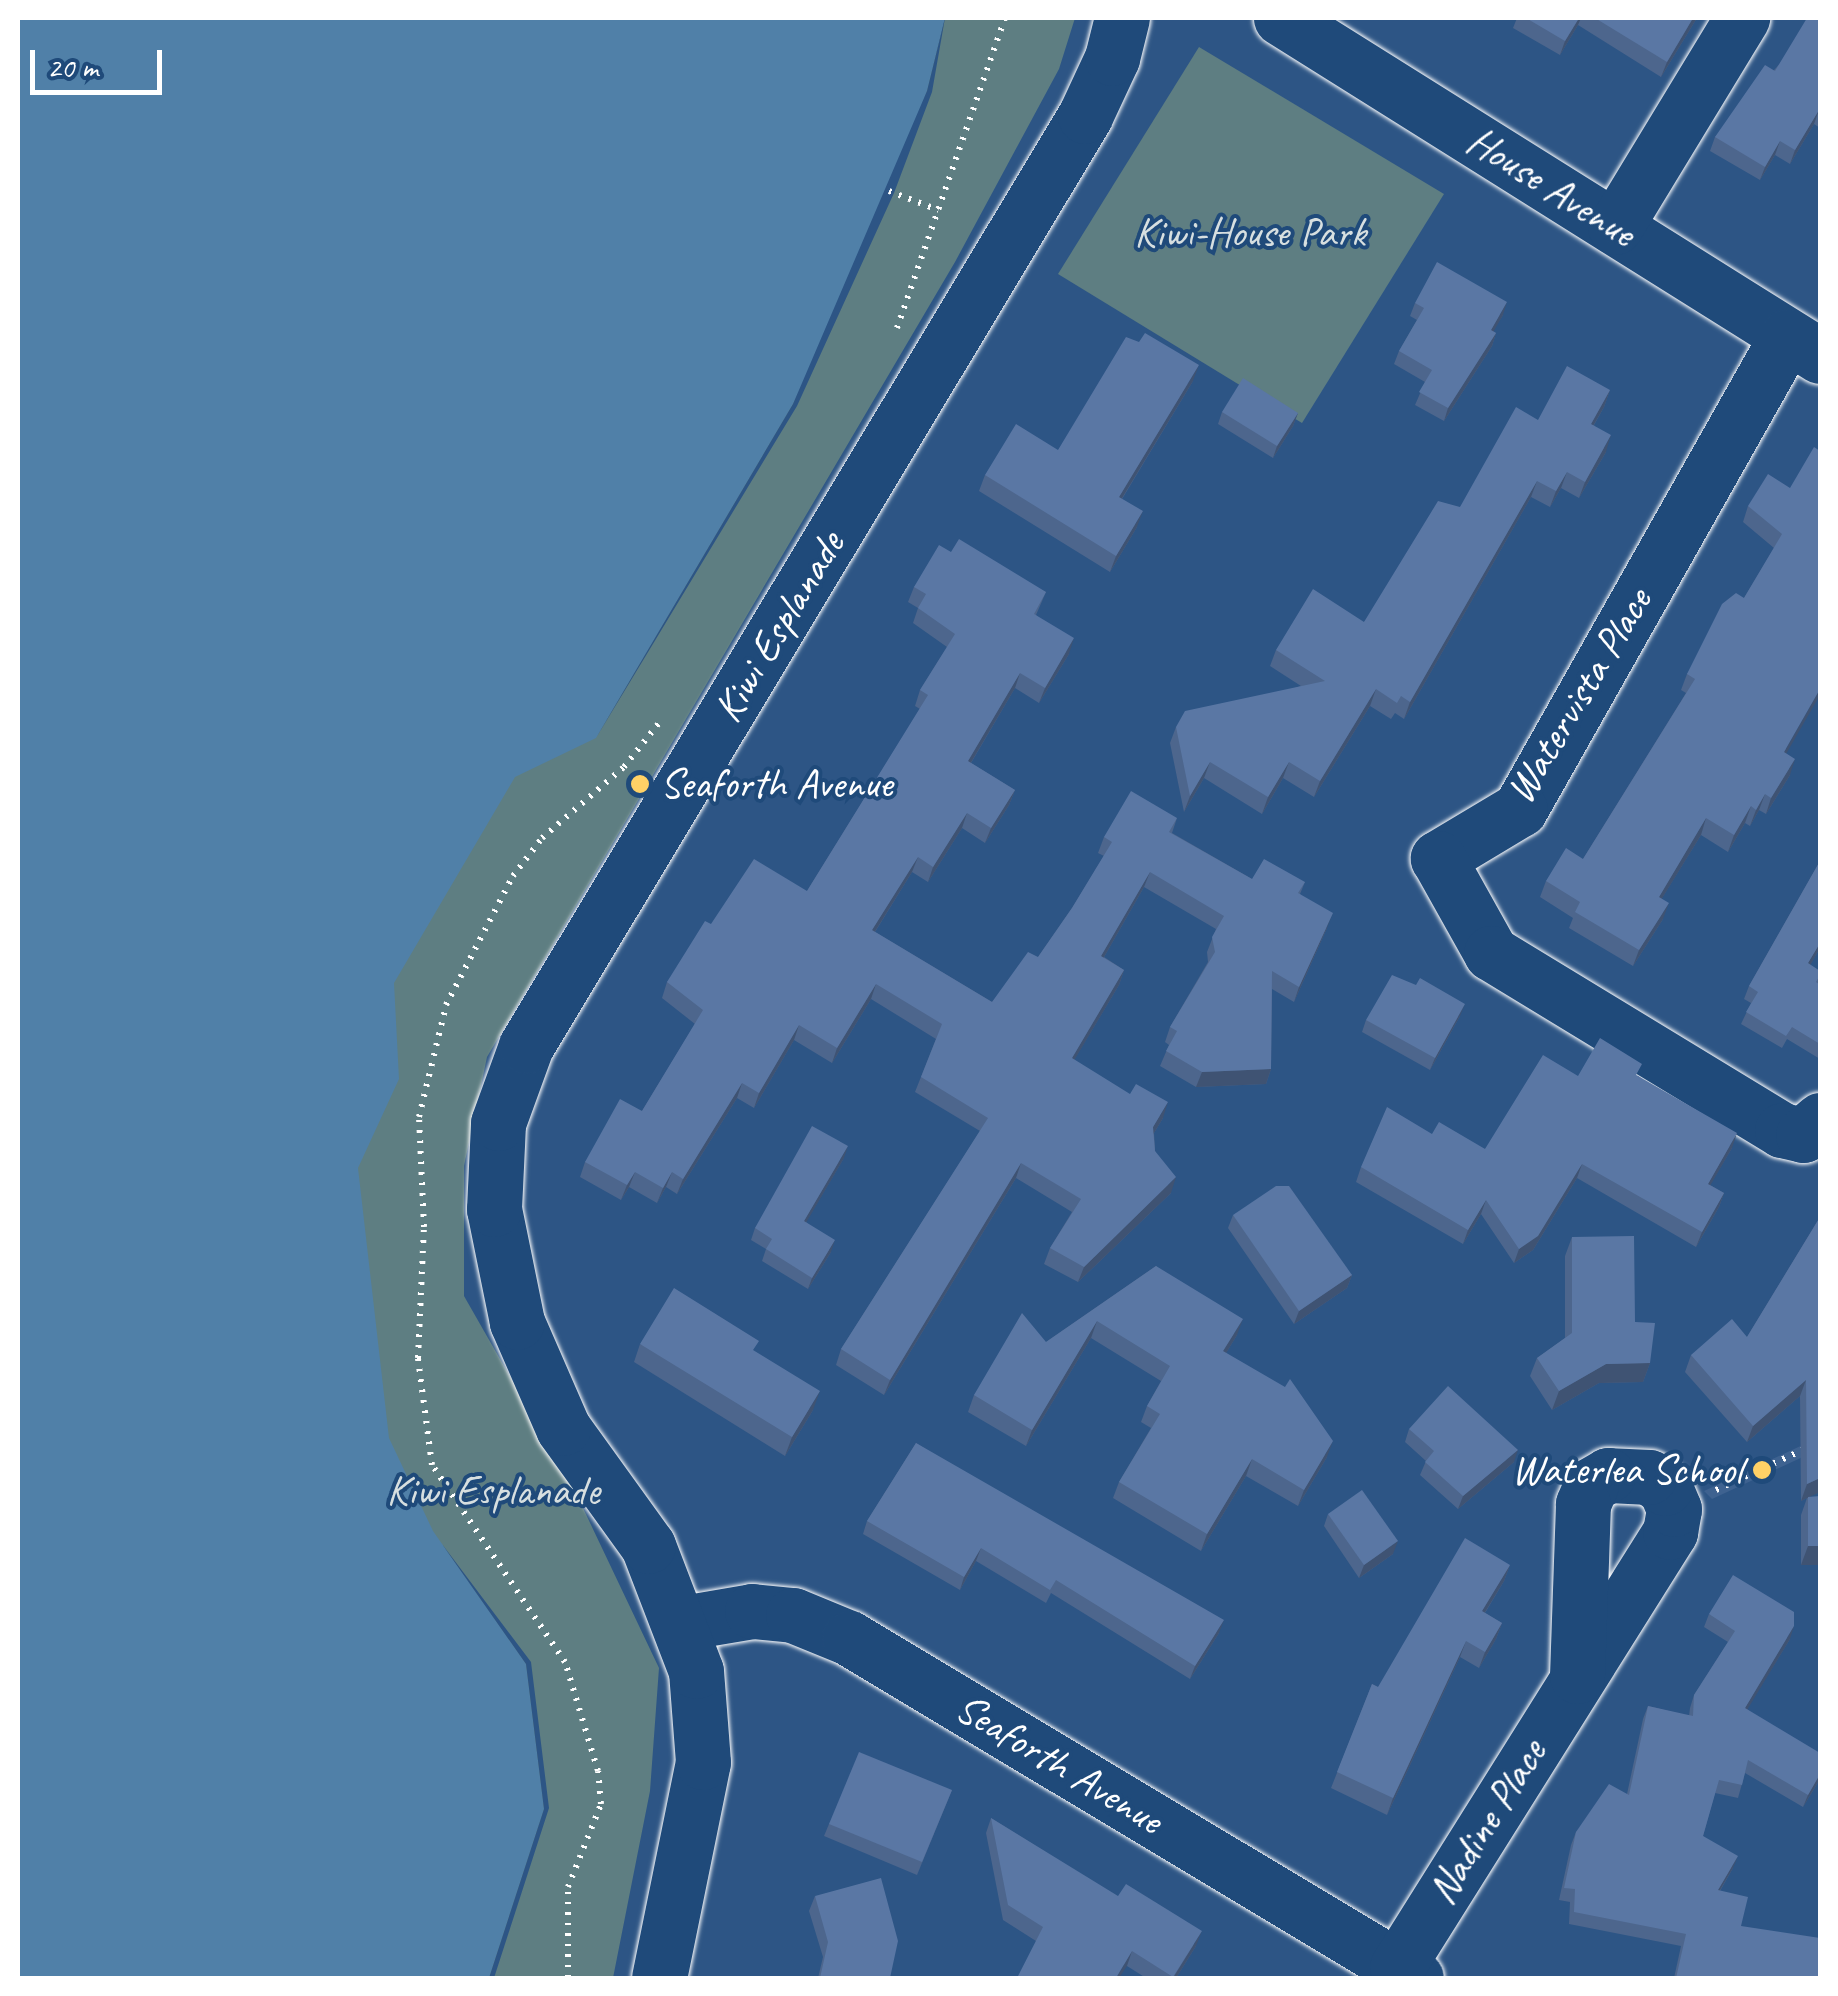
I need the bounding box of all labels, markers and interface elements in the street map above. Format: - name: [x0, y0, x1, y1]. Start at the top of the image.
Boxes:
- scale bar: [35, 30, 168, 92]
- text: 20 m: [47, 48, 98, 86]
- street label: House Avenue: [1458, 116, 1644, 258]
- park label: Kiwi-House Park: [1134, 208, 1366, 258]
- street label: Kiwi Esplanade: [703, 523, 855, 731]
- street label: Watervista Place: [1495, 579, 1663, 813]
- place label: Seaforth Avenue: [660, 759, 892, 809]
- marker: Seaforth Avenue: [629, 773, 651, 795]
- place label: Waterlea School: [1511, 1445, 1742, 1495]
- marker: Waterlea School: [1751, 1459, 1773, 1481]
- park label: Kiwi Esplanade: [387, 1466, 599, 1516]
- street label: Seaforth Avenue: [946, 1683, 1172, 1845]
- street label: Nadine Place: [1417, 1730, 1557, 1914]

